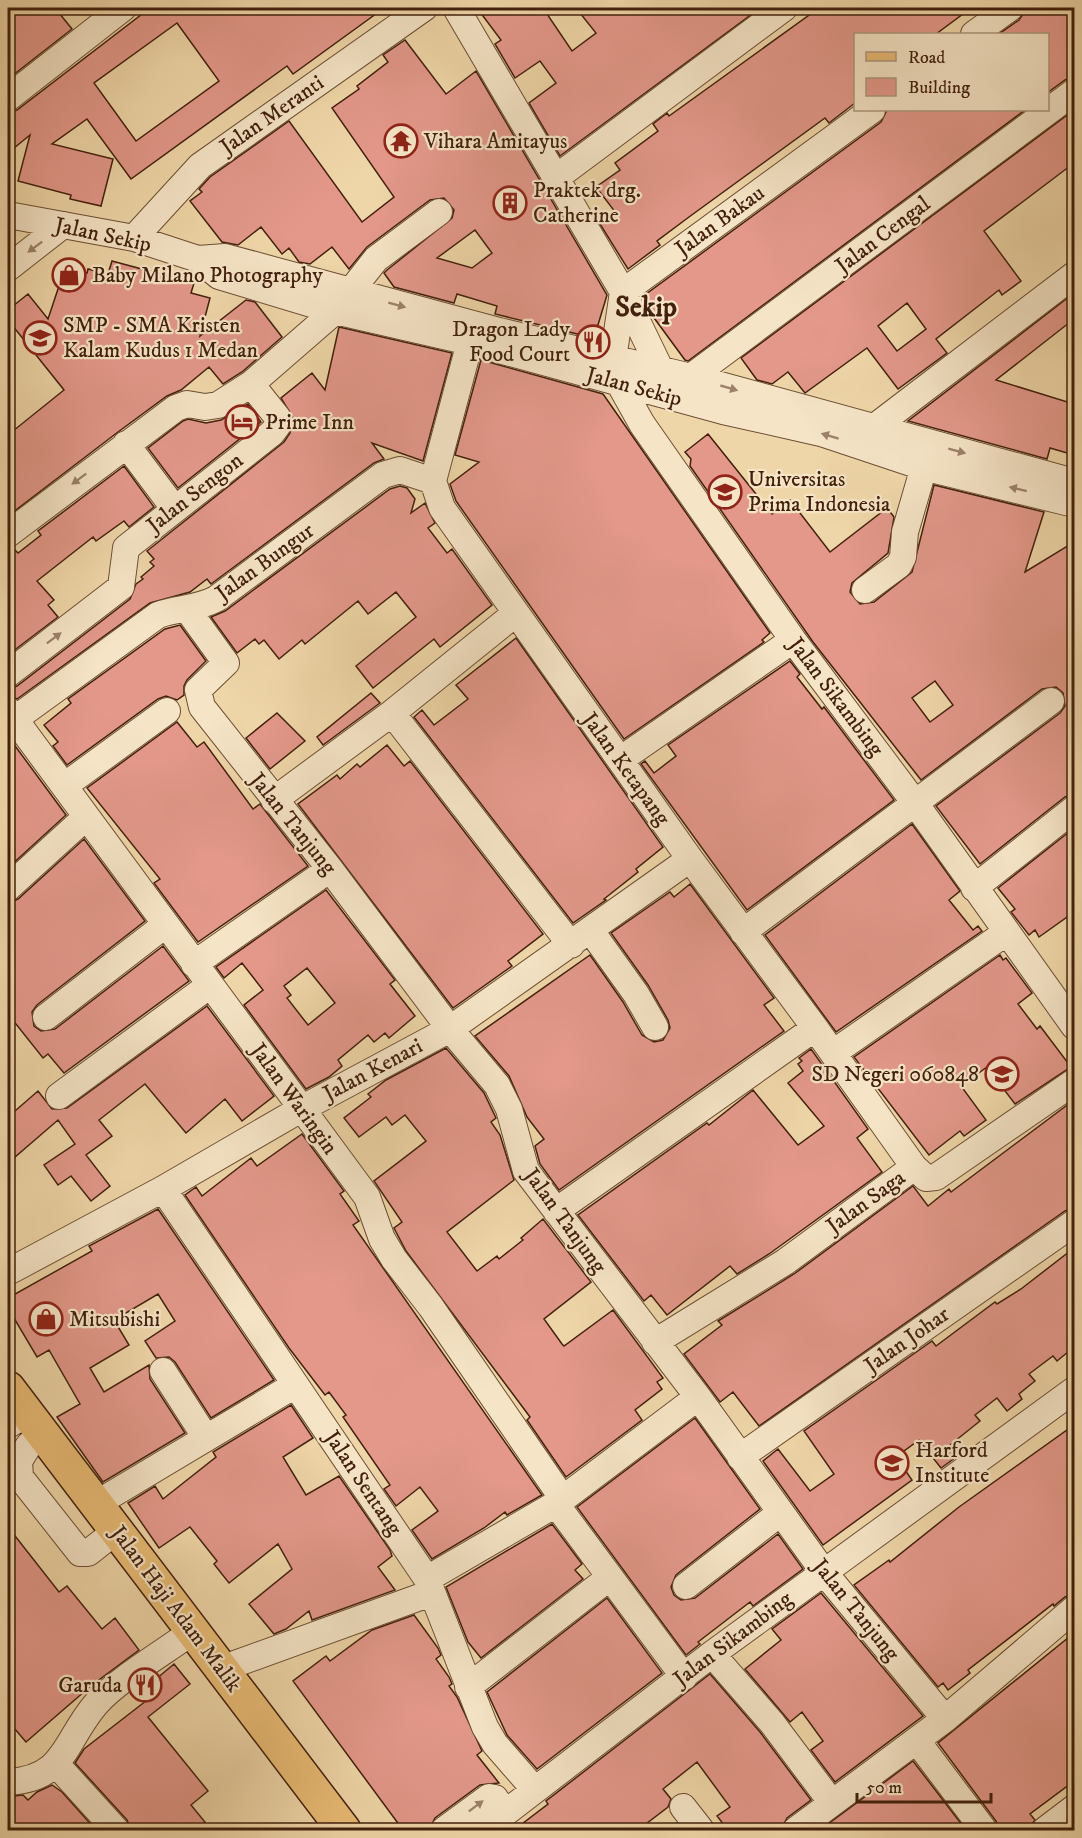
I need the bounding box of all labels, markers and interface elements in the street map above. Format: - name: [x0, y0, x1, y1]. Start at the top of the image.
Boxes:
- legend: [854, 33, 1049, 111]
- text: Road: [908, 47, 945, 69]
- street label: Jalan Meranti: [213, 69, 329, 162]
- text: Building: [908, 77, 970, 99]
- temple icon: Vihara Amitayus: [383, 123, 419, 159]
- place label: Vihara Amitayus: [423, 128, 567, 155]
- place label: Praktek drg. Catherine: [533, 177, 641, 229]
- street label: Jalan Bakau: [668, 180, 770, 264]
- building icon: Praktek drg. Catherine: [492, 185, 528, 221]
- street label: Jalan Cengal: [829, 190, 936, 281]
- street label: Jalan Sekip: [50, 211, 154, 258]
- one-way arrow: [27, 240, 43, 253]
- shop icon: Baby Milano Photography: [51, 257, 87, 293]
- place label: Baby Milano Photography: [92, 262, 324, 289]
- district label: Sekip: [615, 290, 677, 325]
- one-way arrow: [388, 300, 406, 310]
- place label: SMP - SMA Kristen Kalam Kudus 1 Medan: [63, 312, 259, 364]
- place label: Dragon Lady Food Court: [452, 316, 571, 368]
- school or university icon: SMP - SMA Kristen Kalam Kudus 1 Medan: [22, 320, 58, 356]
- restaurant icon: Dragon Lady Food Court: [575, 324, 611, 360]
- street label: Jalan Sekip: [581, 361, 685, 413]
- one-way arrow: [720, 384, 738, 393]
- hotel icon: Prime Inn: [224, 404, 260, 440]
- place label: Prime Inn: [265, 409, 354, 436]
- one-way arrow: [821, 431, 839, 440]
- street label: Jalan Sengon: [140, 447, 249, 540]
- one-way arrow: [949, 447, 967, 456]
- place label: Universitas Prima Indonesia: [748, 466, 891, 518]
- one-way arrow: [71, 473, 87, 486]
- school or university icon: Universitas Prima Indonesia: [707, 474, 743, 510]
- one-way arrow: [1009, 484, 1027, 493]
- street label: Jalan Bungur: [209, 517, 320, 608]
- street label: Jalan Sikambing: [781, 631, 890, 762]
- one-way arrow: [46, 632, 62, 644]
- street label: Jalan Ketapang: [575, 706, 676, 831]
- street label: Jalan Tanjung: [242, 766, 343, 881]
- street label: Jalan Kenari: [317, 1033, 427, 1108]
- street label: Jalan Waringin: [243, 1036, 344, 1160]
- school or university icon: SD Negeri 060848: [984, 1056, 1020, 1092]
- place label: SD Negeri 060848: [811, 1061, 979, 1088]
- street label: Jalan Tanjung: [517, 1161, 612, 1279]
- street label: Jalan Saga: [820, 1164, 911, 1241]
- street label: Jalan Johar: [858, 1300, 955, 1380]
- shop icon: Mitsubishi: [28, 1301, 64, 1337]
- place label: Mitsubishi: [69, 1306, 160, 1333]
- street label: Jalan Sentang: [317, 1424, 408, 1541]
- place label: Harford Institute: [915, 1437, 989, 1489]
- school or university icon: Harford Institute: [874, 1445, 910, 1481]
- street label: Jalan Haji Adam Malik: [103, 1519, 247, 1698]
- street label: Jalan Tanjung: [805, 1552, 906, 1667]
- street label: Jalan Sikambing: [667, 1585, 798, 1694]
- restaurant icon: Garuda: [127, 1667, 163, 1703]
- place label: Garuda: [58, 1672, 123, 1699]
- scale bar: [857, 1766, 990, 1804]
- text: 50 m: [866, 1777, 902, 1799]
- one-way arrow: [469, 1801, 484, 1813]

